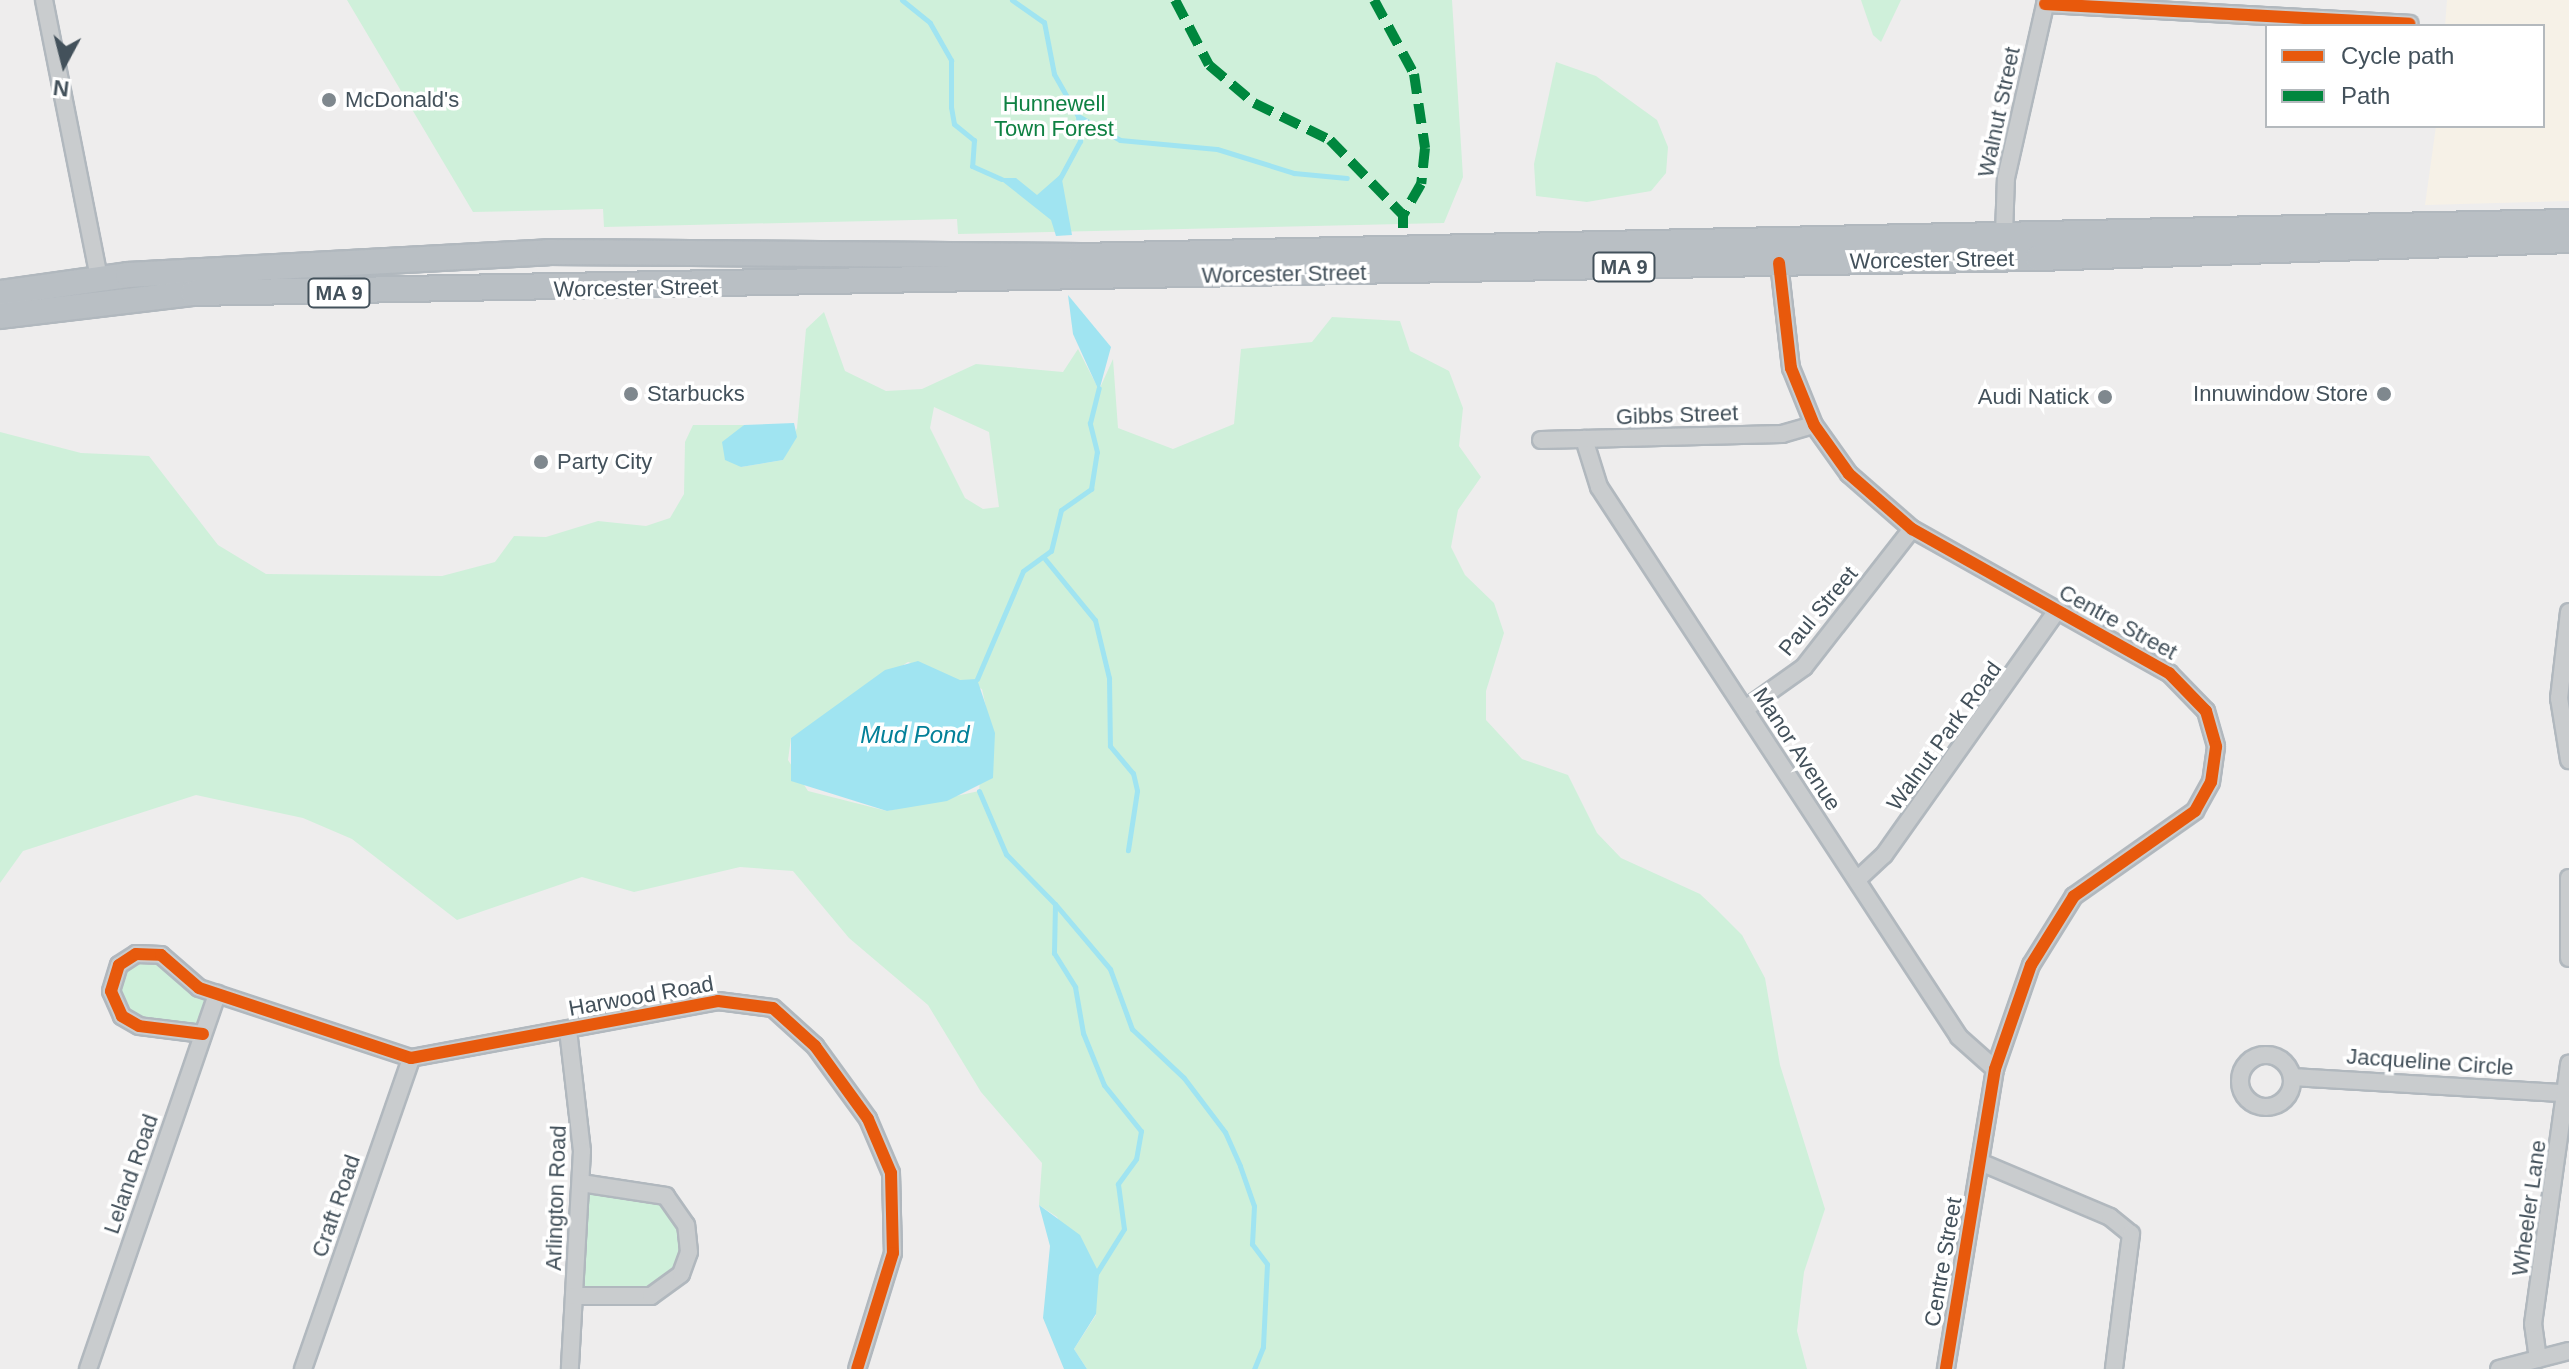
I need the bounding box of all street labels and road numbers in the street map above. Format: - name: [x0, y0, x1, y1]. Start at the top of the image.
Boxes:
- street label: Walnut Street: [1972, 44, 2026, 180]
- street label: Worcester Street: [1849, 245, 2015, 275]
- road number: MA 9: [1592, 251, 1656, 283]
- street label: Worcester Street: [1201, 259, 1367, 289]
- street label: Worcester Street: [553, 273, 719, 303]
- road number: MA 9: [307, 277, 371, 309]
- street label: Gibbs Street: [1615, 400, 1739, 430]
- street label: Paul Street: [1773, 561, 1863, 661]
- street label: Centre Street: [2054, 579, 2182, 665]
- street label: Walnut Park Road: [1881, 656, 2007, 816]
- street label: Manor Avenue: [1747, 682, 1847, 816]
- street label: Harwood Road: [566, 970, 716, 1022]
- street label: Jacqueline Circle: [2346, 1043, 2514, 1081]
- street label: Leland Road: [98, 1111, 164, 1237]
- street label: Arlington Road: [540, 1125, 572, 1271]
- street label: Wheeler Lane: [2506, 1138, 2552, 1278]
- street label: Craft Road: [306, 1151, 366, 1261]
- street label: Centre Street: [1919, 1195, 1967, 1329]

